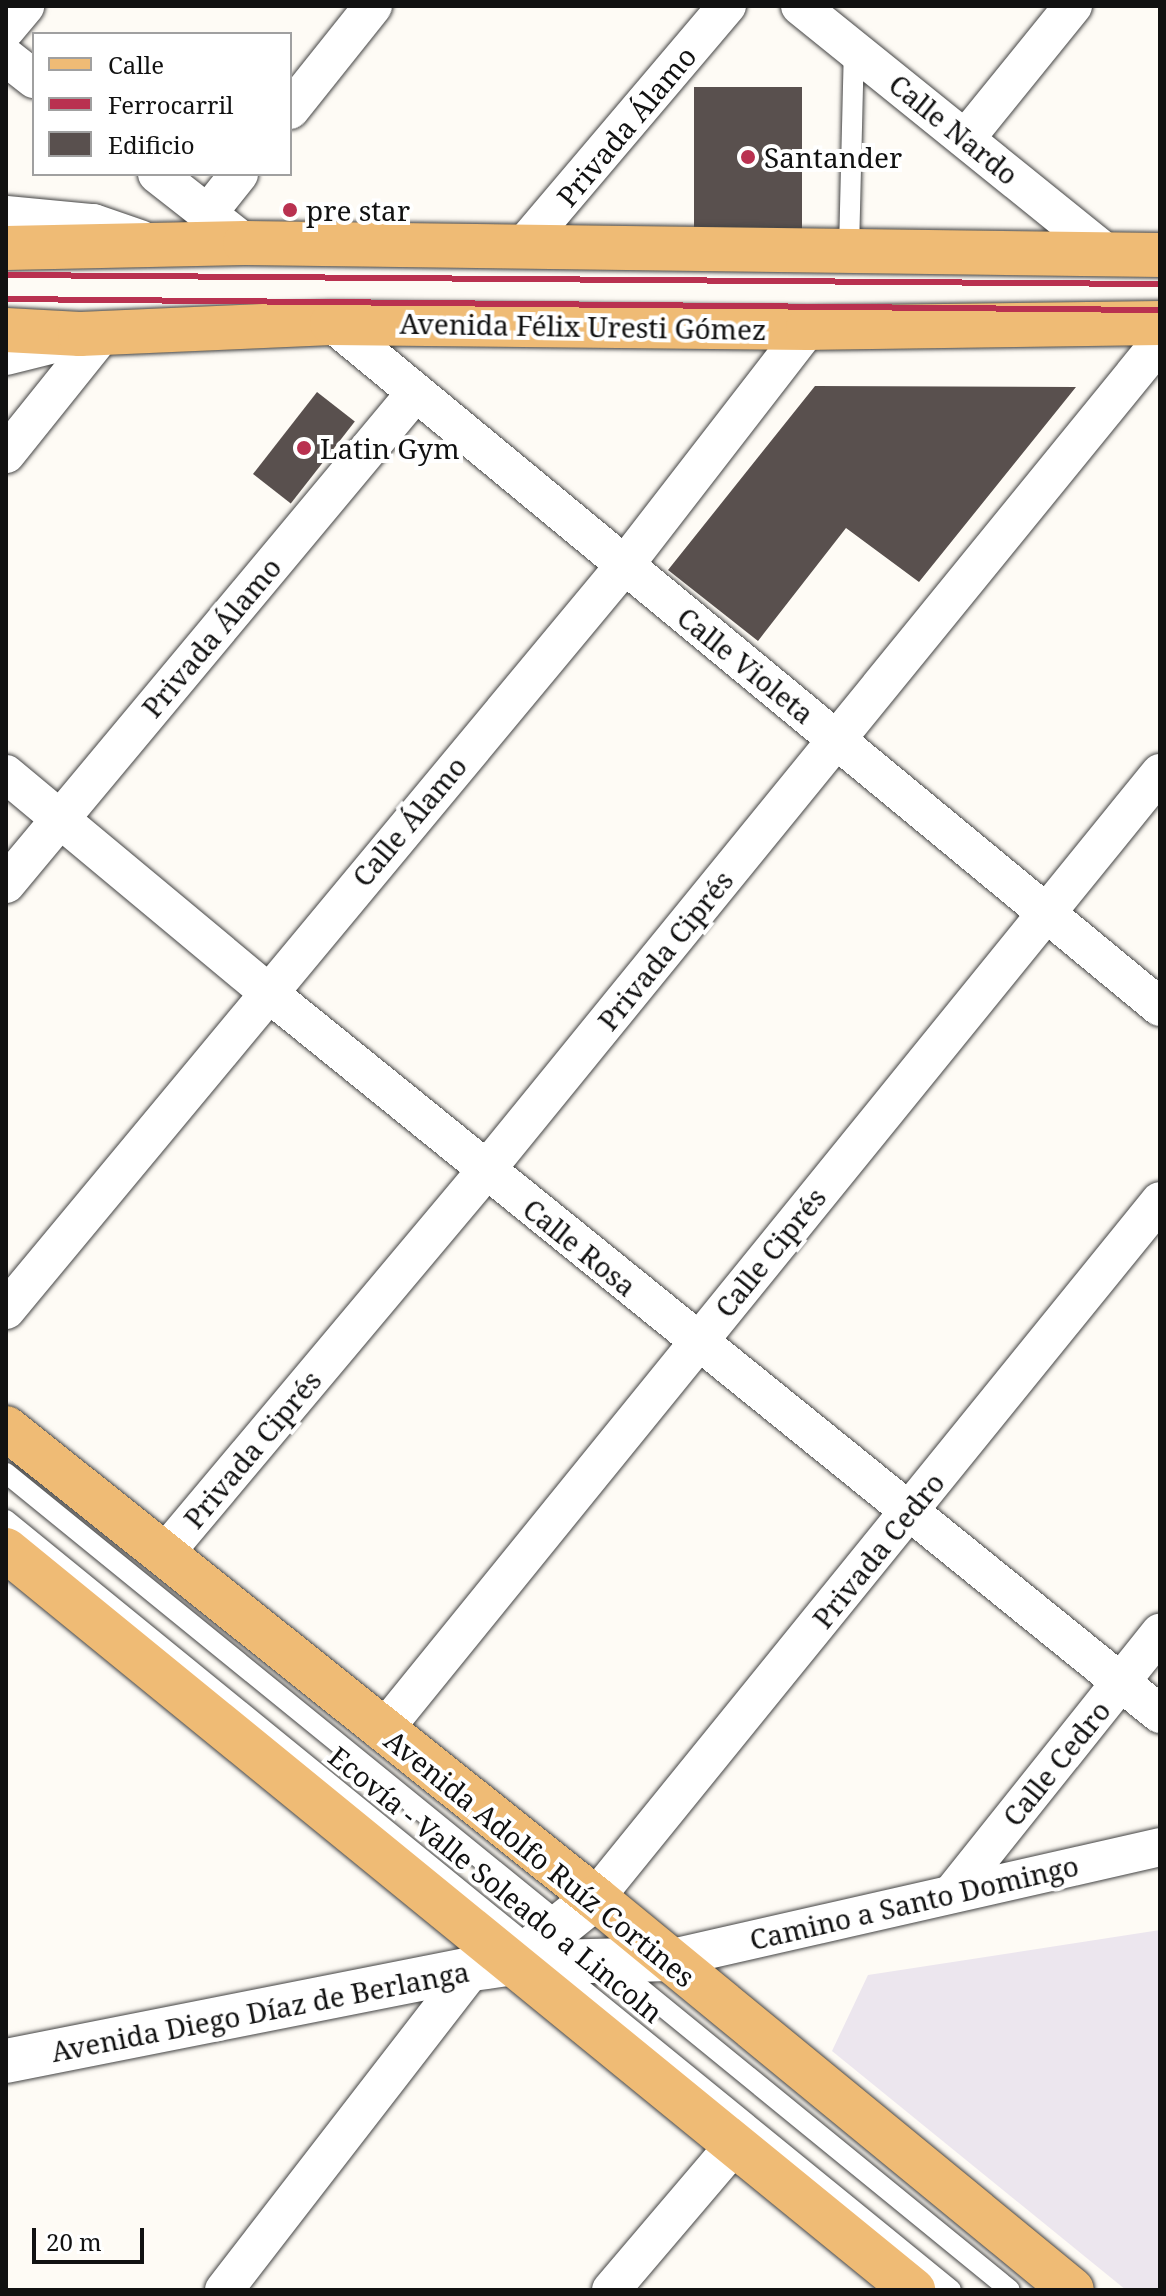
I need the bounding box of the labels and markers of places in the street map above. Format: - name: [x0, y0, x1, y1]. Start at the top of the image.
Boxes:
- place label: Santander: [764, 140, 902, 174]
- marker: Santander: [739, 148, 757, 166]
- place label: pre star: [306, 193, 410, 227]
- marker: pre star: [281, 201, 299, 219]
- place label: Latin Gym: [320, 431, 460, 465]
- marker: Latin Gym: [295, 439, 313, 457]

